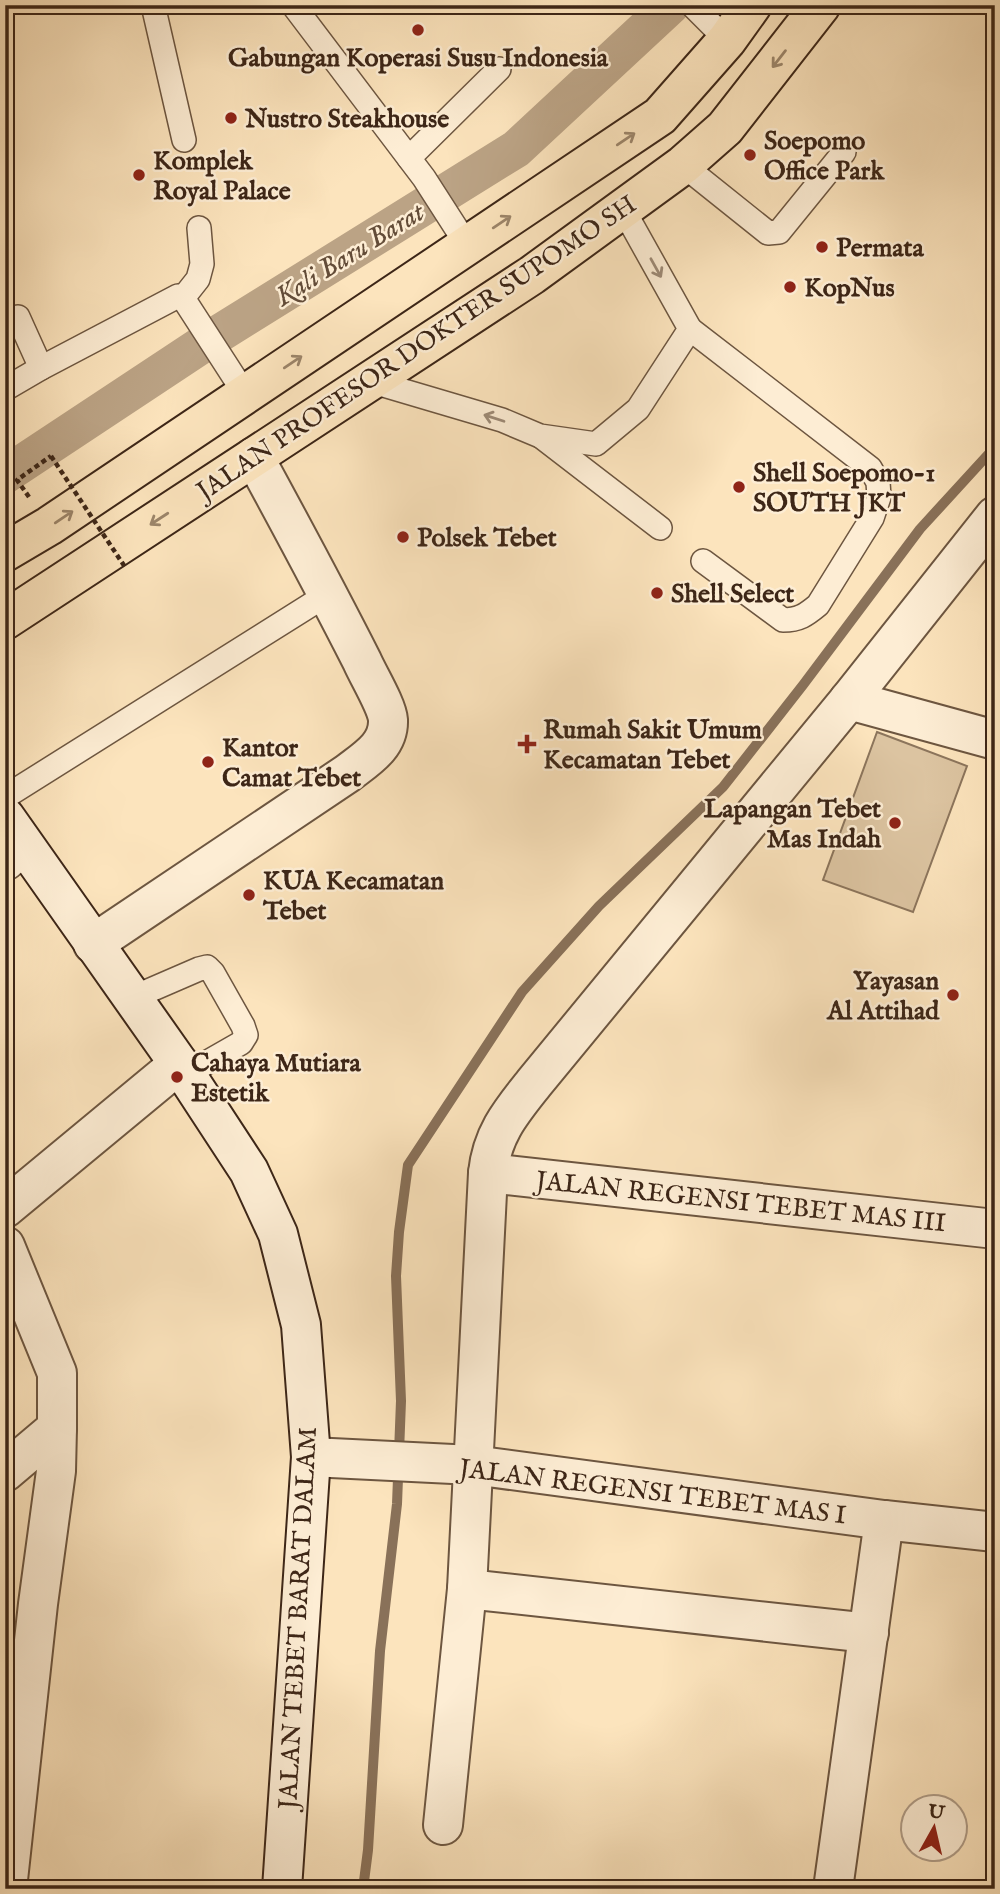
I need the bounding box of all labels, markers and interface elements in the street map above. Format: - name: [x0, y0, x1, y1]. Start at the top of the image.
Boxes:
- marker: Gabungan Koperasi Susu Indonesia: [410, 22, 426, 38]
- place label: Gabungan Koperasi Susu Indonesia: [228, 42, 609, 75]
- one-way arrow: [771, 49, 786, 68]
- place label: Nustro Steakhouse: [244, 103, 449, 136]
- marker: Nustro Steakhouse: [223, 110, 239, 126]
- place label: Soepomo Office Park: [764, 125, 885, 188]
- one-way arrow: [616, 132, 635, 146]
- place label: Komplek Royal Palace: [153, 145, 291, 208]
- marker: Soepomo Office Park: [742, 147, 758, 163]
- marker: Komplek Royal Palace: [131, 167, 147, 183]
- street label: JALAN PROFESOR DOKTER SUPOMO SH: [188, 188, 643, 510]
- water label: Kali Baru Barat: [268, 195, 432, 316]
- one-way arrow: [492, 215, 511, 229]
- place label: Permata: [836, 232, 924, 265]
- marker: Permata: [814, 239, 830, 255]
- one-way arrow: [649, 258, 663, 278]
- place label: KopNus: [804, 272, 895, 305]
- marker: KopNus: [782, 279, 798, 295]
- one-way arrow: [283, 355, 302, 369]
- one-way arrow: [483, 411, 505, 424]
- place label: Shell Soepomo-1 SOUTH JKT: [753, 457, 935, 520]
- marker: Shell Soepomo-1 SOUTH JKT: [731, 479, 747, 495]
- one-way arrow: [53, 509, 73, 523]
- one-way arrow: [150, 512, 169, 526]
- place label: Polsek Tebet: [417, 522, 557, 555]
- marker: Polsek Tebet: [395, 529, 411, 545]
- place label: Shell Select: [671, 578, 794, 611]
- marker: Shell Select: [649, 585, 665, 601]
- place label: Rumah Sakit Umum Kecamatan Tebet: [543, 714, 762, 777]
- place label: Kantor Camat Tebet: [222, 732, 361, 795]
- marker: Rumah Sakit Umum Kecamatan Tebet: [517, 734, 537, 754]
- marker: Kantor Camat Tebet: [200, 754, 216, 770]
- place label: Lapangan Tebet Mas Indah: [704, 793, 882, 856]
- marker: Lapangan Tebet Mas Indah: [887, 815, 903, 831]
- place label: KUA Kecamatan Tebet: [262, 865, 444, 928]
- marker: KUA Kecamatan Tebet: [241, 887, 257, 903]
- place label: Yayasan Al Attihad: [826, 965, 940, 1028]
- marker: Yayasan Al Attihad: [945, 987, 961, 1003]
- place label: Cahaya Mutiara Estetik: [191, 1047, 361, 1110]
- marker: Cahaya Mutiara Estetik: [169, 1069, 185, 1085]
- street label: JALAN REGENSI TEBET MAS III: [531, 1164, 947, 1240]
- street label: JALAN TEBET BARAT DALAM: [272, 1426, 325, 1813]
- street label: JALAN REGENSI TEBET MAS I: [455, 1452, 848, 1533]
- north arrow: [898, 1792, 968, 1862]
- text: U: [925, 1800, 947, 1826]

